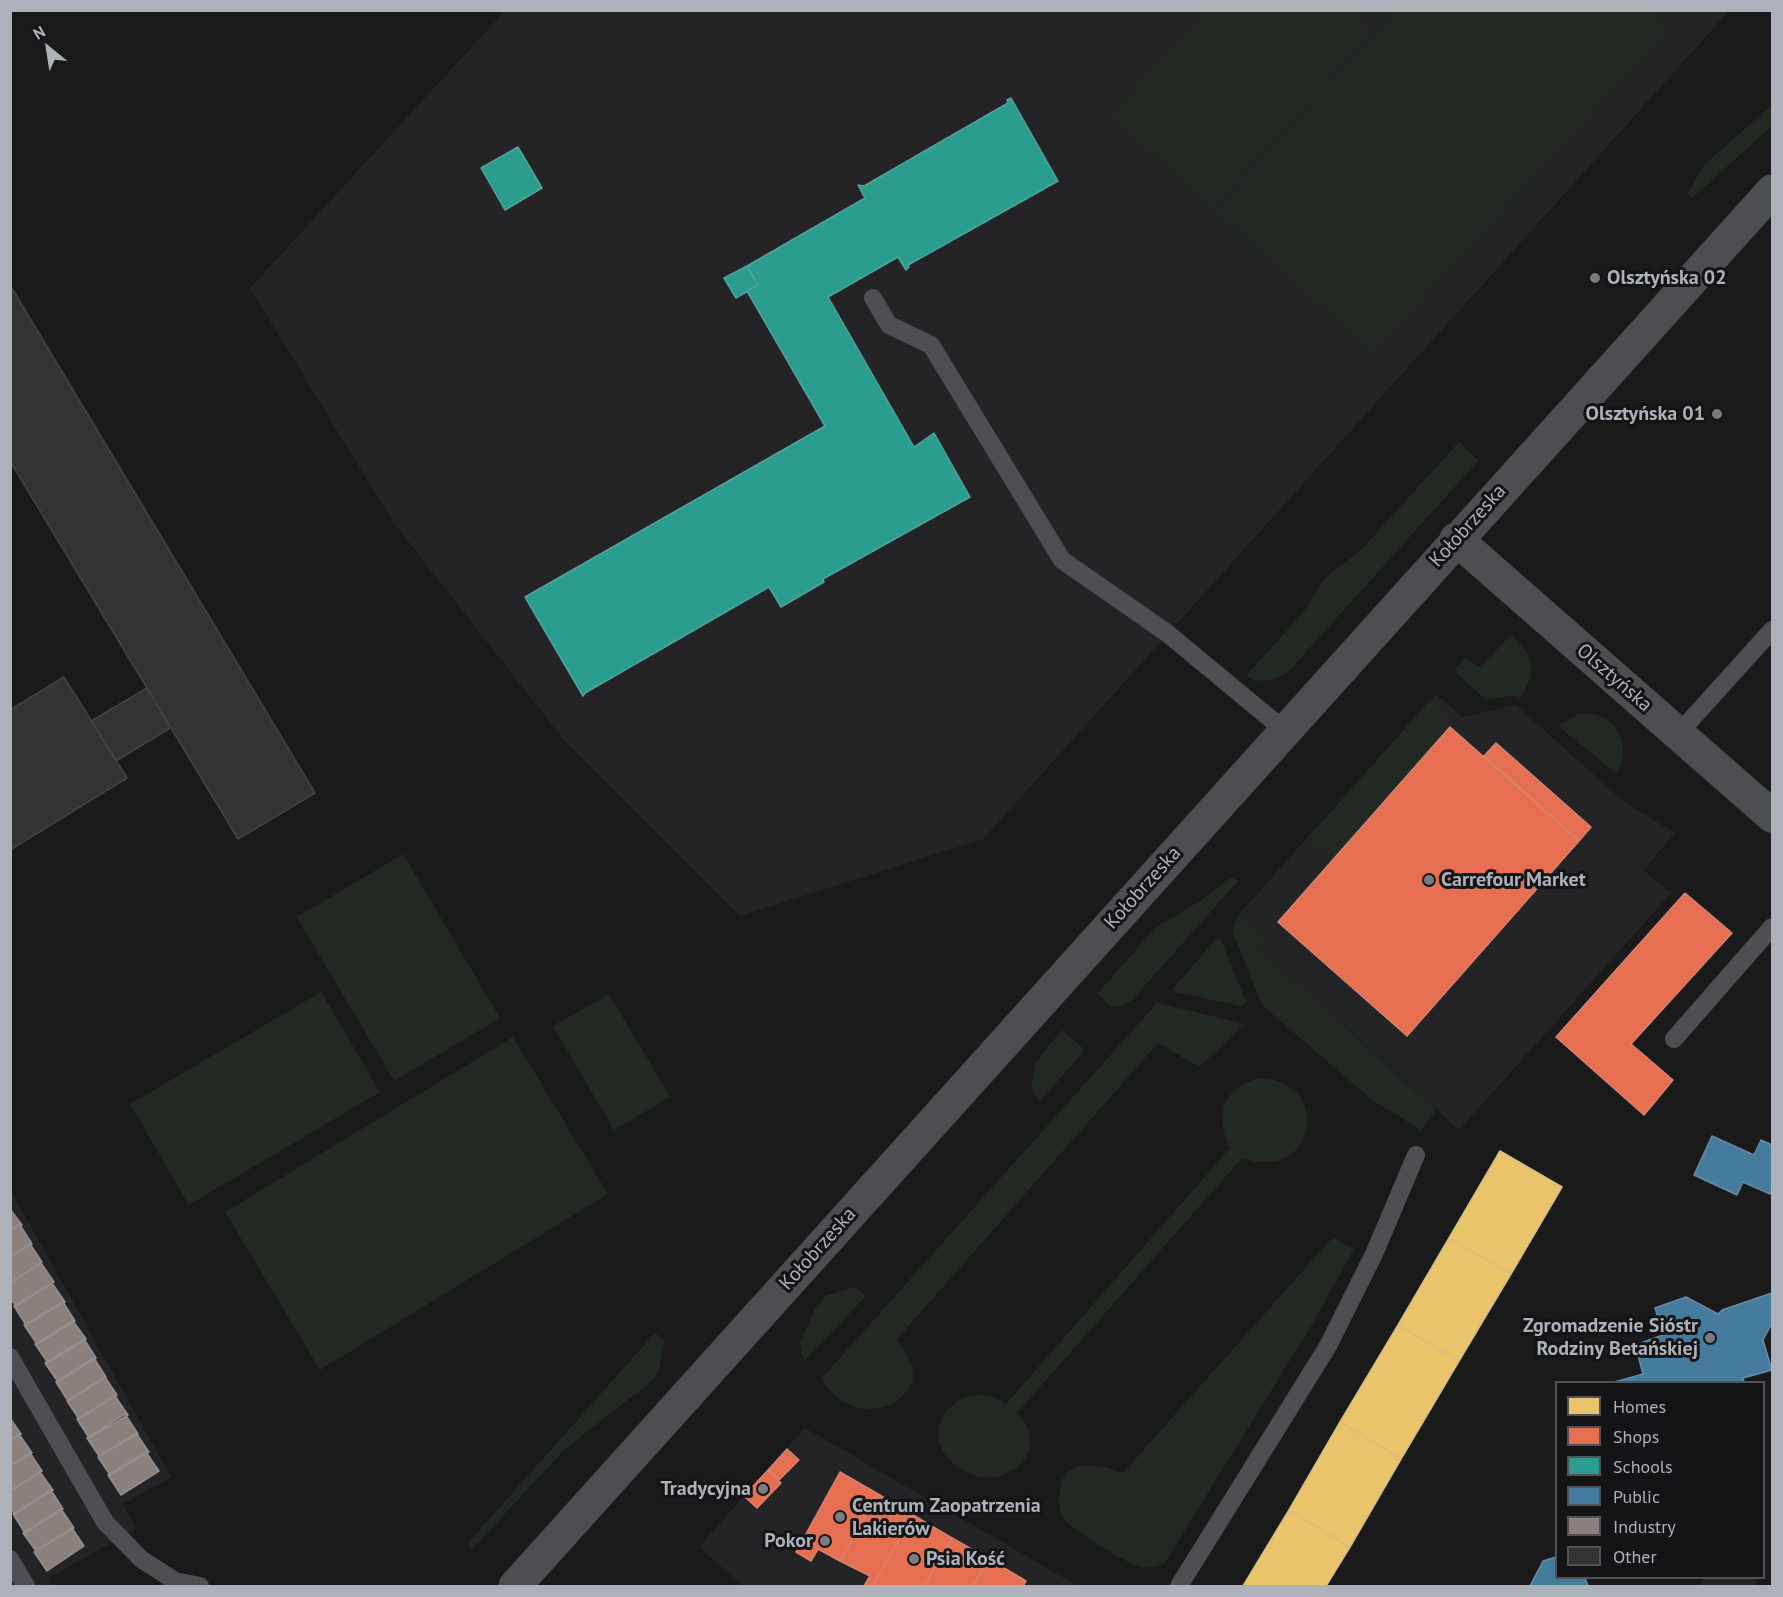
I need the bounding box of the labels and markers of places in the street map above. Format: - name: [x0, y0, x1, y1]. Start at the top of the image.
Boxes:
- place label: Olsztyńska 02: [1607, 266, 1727, 290]
- marker: Olsztyńska 02: [1588, 271, 1602, 285]
- place label: Olsztyńska 01: [1585, 402, 1705, 426]
- marker: Olsztyńska 01: [1710, 407, 1724, 421]
- place label: Carrefour Market: [1441, 868, 1586, 892]
- marker: Carrefour Market: [1422, 873, 1436, 887]
- place label: Zgromadzenie Sióstr Rodziny Betańskiej: [1523, 1314, 1698, 1361]
- marker: Zgromadzenie Sióstr Rodziny Betańskiej: [1703, 1331, 1717, 1345]
- place label: Tradycyjna: [661, 1477, 751, 1501]
- marker: Tradycyjna: [756, 1482, 770, 1496]
- place label: Centrum Zaopatrzenia Lakierów: [852, 1494, 1041, 1541]
- marker: Centrum Zaopatrzenia Lakierów: [833, 1510, 847, 1524]
- place label: Pokor: [764, 1529, 813, 1553]
- marker: Pokor: [818, 1534, 832, 1548]
- place label: Psia Kość: [926, 1547, 1005, 1571]
- marker: Psia Kość: [907, 1552, 921, 1566]

